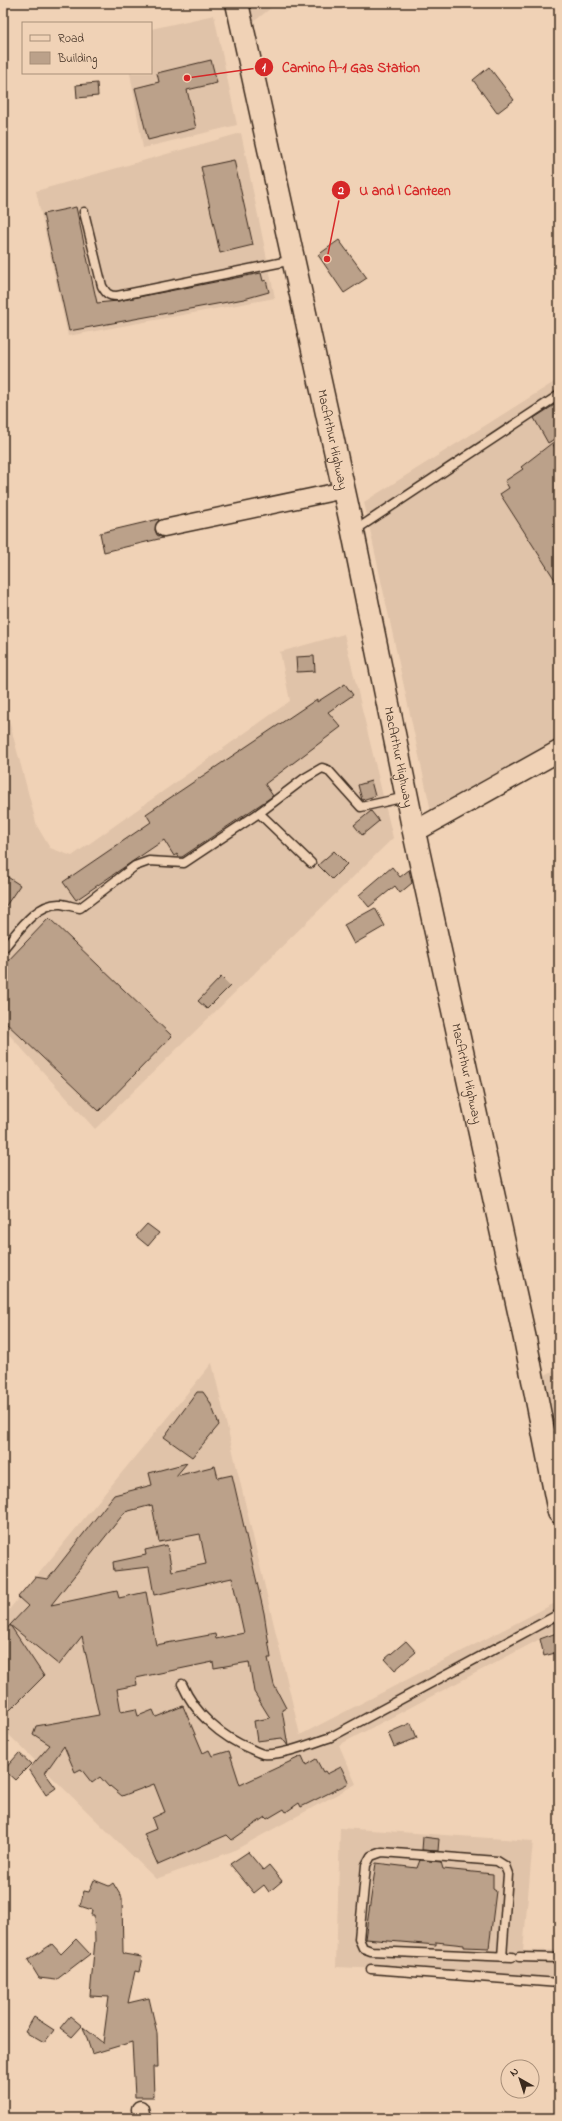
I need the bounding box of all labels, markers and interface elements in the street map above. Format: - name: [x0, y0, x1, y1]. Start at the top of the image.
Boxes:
- legend: [22, 22, 152, 74]
- text: Road: [58, 30, 84, 48]
- text: Building: [57, 50, 97, 69]
- callout: Camino A-1 Gas Station: [254, 54, 428, 80]
- text: Camino A-1 Gas Station: [282, 58, 420, 79]
- text: 1: [262, 59, 266, 77]
- callout: U and I Canteen: [331, 177, 458, 203]
- text: U and I Canteen: [359, 181, 451, 202]
- text: 2: [337, 182, 344, 200]
- street label: MacArthur Highway: [313, 388, 353, 492]
- street label: MacArthur Highway: [379, 705, 418, 809]
- street label: MacArthur Highway: [447, 1022, 487, 1126]
- north arrow: [500, 2059, 540, 2099]
- text: N: [506, 2063, 522, 2081]

